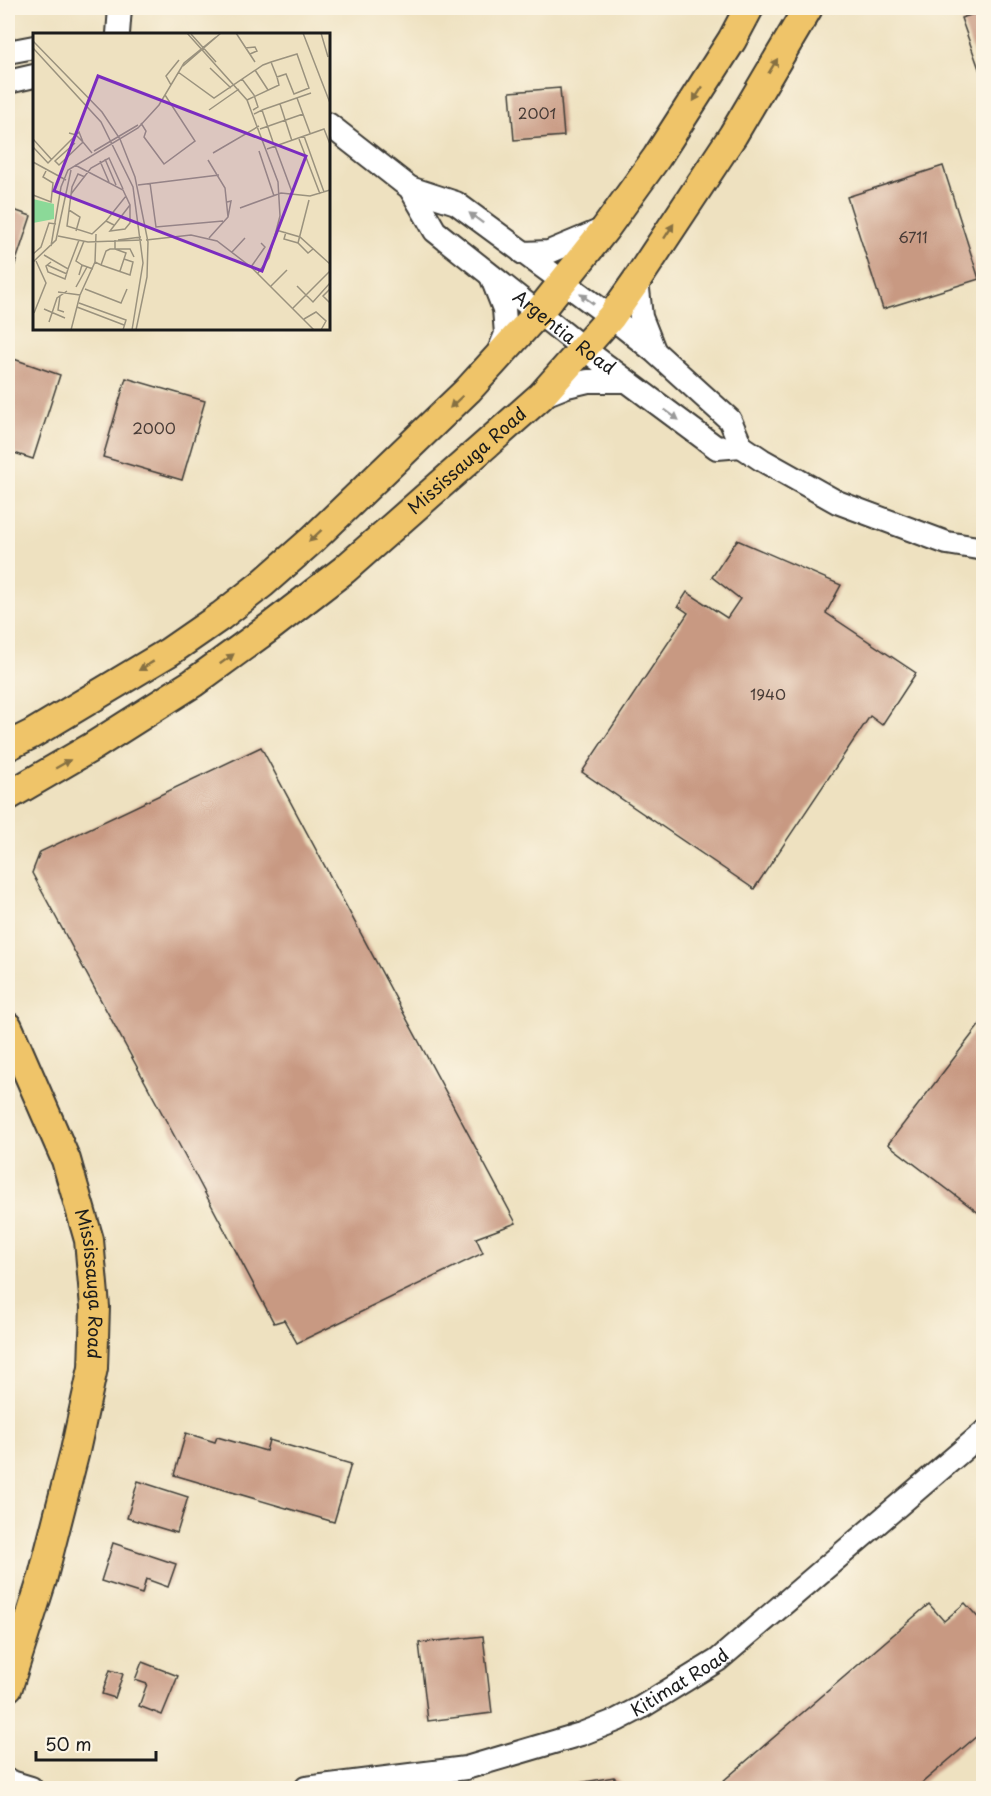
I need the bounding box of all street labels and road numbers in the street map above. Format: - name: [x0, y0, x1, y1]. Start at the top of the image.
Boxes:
- street label: Argentia Road: [508, 283, 622, 380]
- street label: Mississauga Road: [401, 400, 532, 520]
- street label: Mississauga Road: [69, 1205, 110, 1359]
- street label: Kitimat Road: [626, 1641, 734, 1723]

